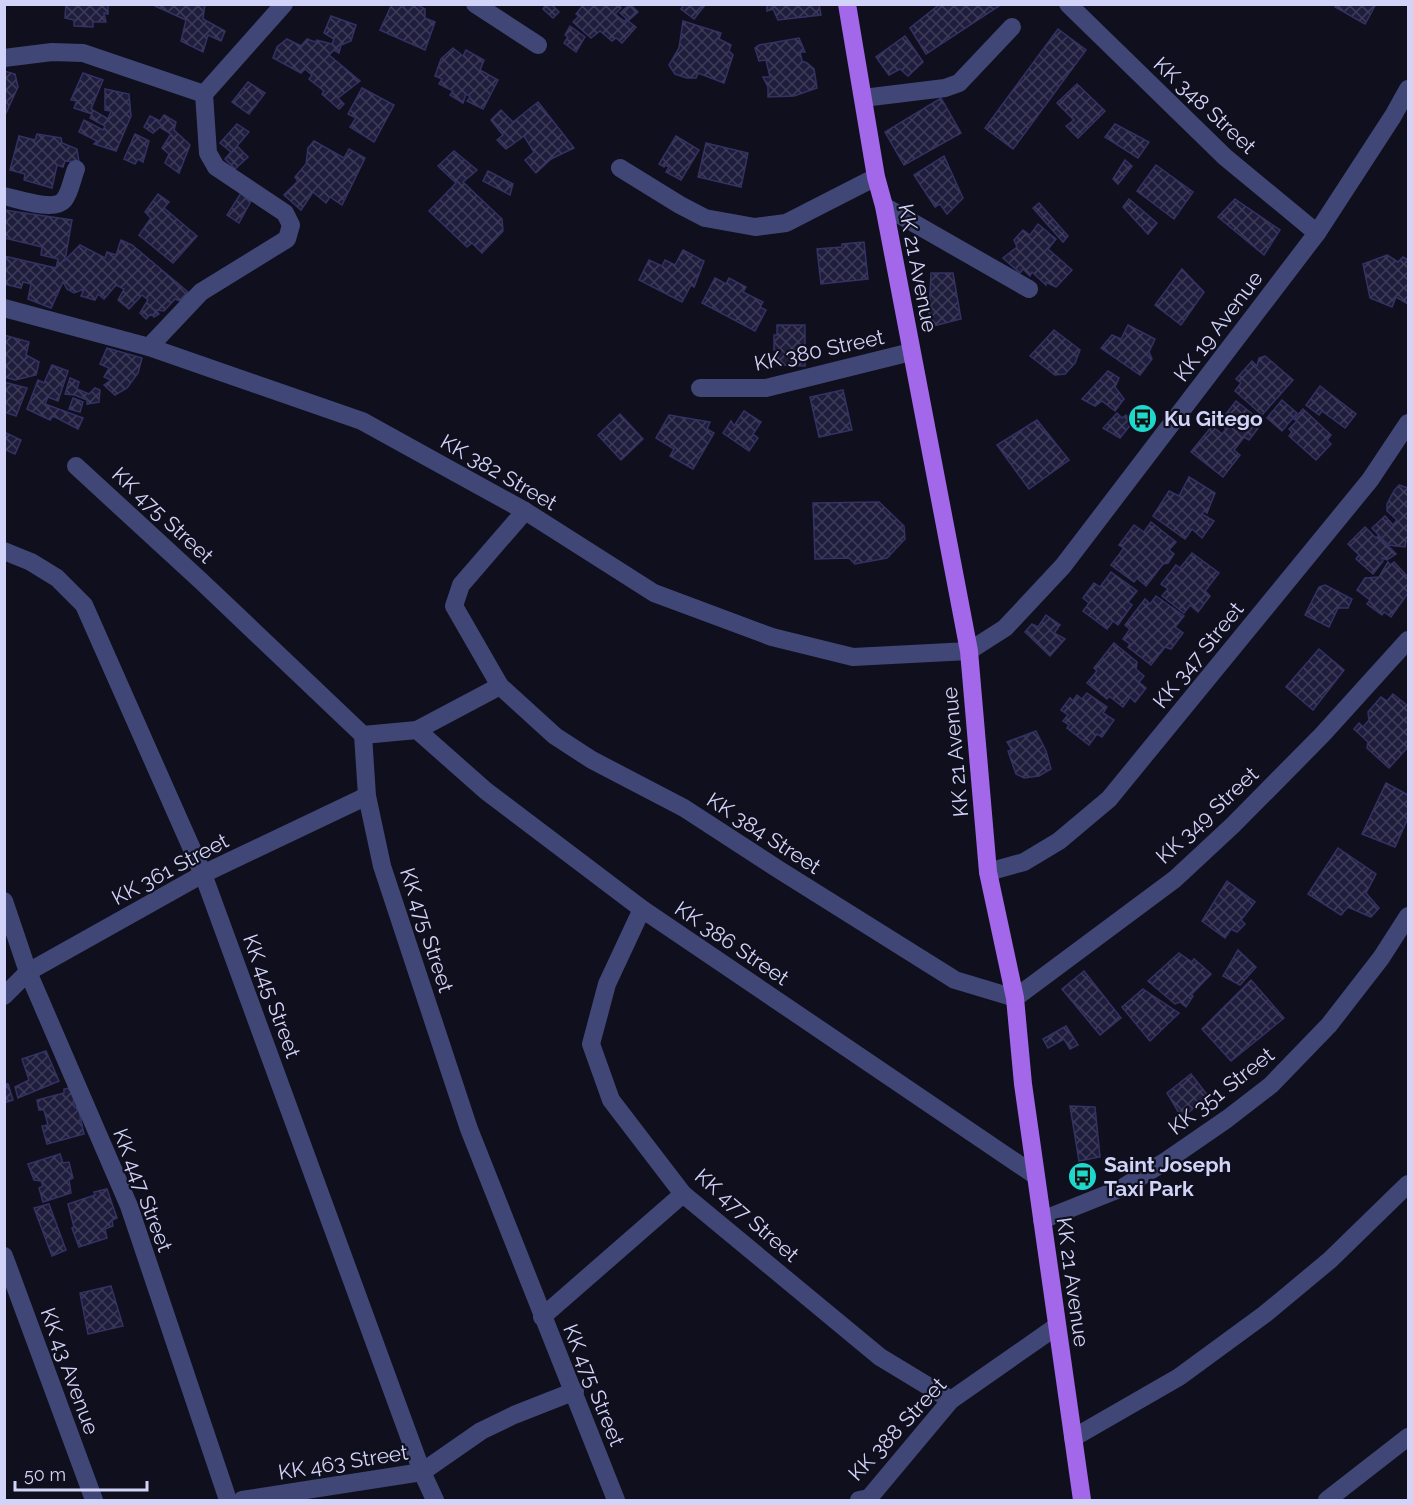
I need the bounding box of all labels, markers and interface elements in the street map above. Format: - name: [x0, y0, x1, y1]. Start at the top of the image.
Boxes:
- street label: KK 348 Street: [1149, 51, 1261, 159]
- street label: KK 21 Avenue: [893, 202, 943, 334]
- street label: KK 19 Avenue: [1168, 266, 1268, 386]
- street label: KK 380 Street: [752, 324, 886, 376]
- bus stop icon: Ku Gitego: [1127, 402, 1159, 434]
- place label: Ku Gitego: [1164, 406, 1263, 431]
- street label: KK 382 Street: [436, 429, 562, 515]
- street label: KK 475 Street: [107, 462, 219, 568]
- street label: KK 347 Street: [1148, 597, 1248, 713]
- street label: KK 21 Avenue: [937, 686, 973, 818]
- street label: KK 349 Street: [1151, 761, 1263, 869]
- street label: KK 384 Street: [702, 787, 826, 879]
- street label: KK 361 Street: [107, 828, 233, 910]
- street label: KK 475 Street: [395, 865, 459, 995]
- street label: KK 386 Street: [670, 896, 794, 990]
- street label: KK 445 Street: [238, 931, 306, 1061]
- street label: KK 351 Street: [1163, 1042, 1279, 1140]
- street label: KK 447 Street: [108, 1125, 178, 1255]
- place label: Saint Joseph Taxi Park: [1104, 1152, 1231, 1201]
- bus stop icon: Saint Joseph Taxi Park: [1067, 1160, 1099, 1192]
- street label: KK 477 Street: [690, 1163, 804, 1267]
- street label: KK 21 Avenue: [1052, 1216, 1094, 1348]
- street label: KK 43 Avenue: [35, 1304, 105, 1438]
- street label: KK 475 Street: [558, 1320, 630, 1450]
- street label: KK 388 Street: [843, 1372, 951, 1486]
- street label: KK 463 Street: [276, 1439, 410, 1485]
- scale bar: [15, 1454, 147, 1492]
- text: 50 m: [24, 1464, 66, 1485]

